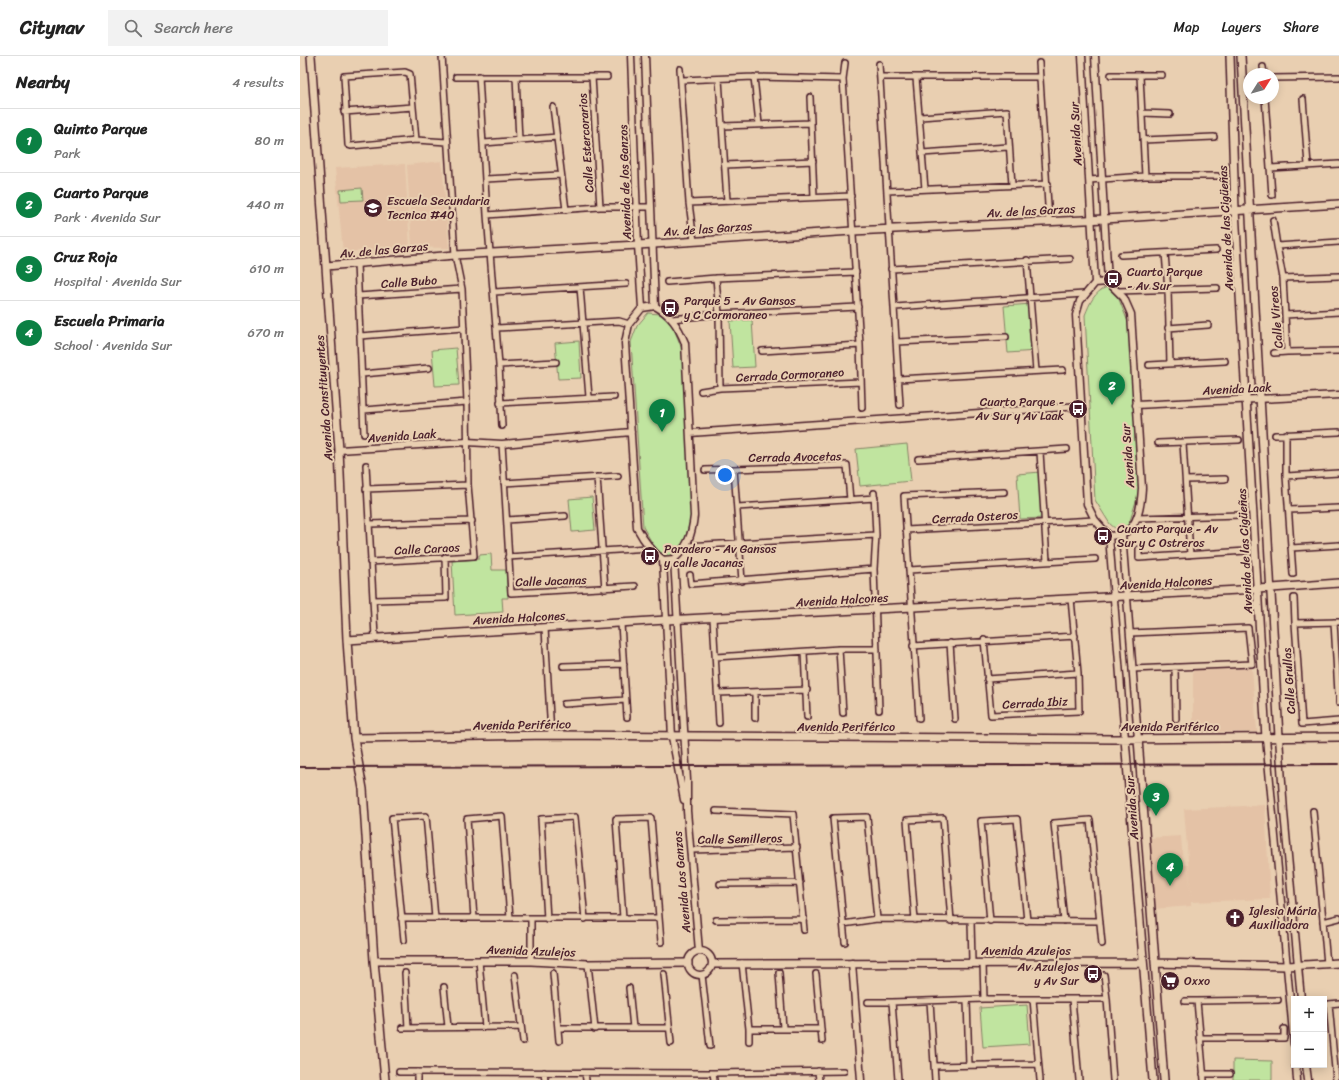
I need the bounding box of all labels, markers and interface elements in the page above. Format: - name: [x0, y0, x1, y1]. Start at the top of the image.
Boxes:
- search box: [108, 10, 388, 46]
- text: Citynav: [20, 11, 84, 44]
- text: Search here: [154, 15, 233, 41]
- text: Map: [1174, 15, 1199, 40]
- text: Layers: [1221, 15, 1261, 40]
- text: Share: [1283, 15, 1319, 40]
- icon: search: [122, 17, 144, 39]
- text: Nearby: [16, 67, 70, 97]
- north arrow: [1243, 68, 1279, 104]
- text: 4 results: [232, 71, 284, 94]
- street label: Calle Estercorarios: [572, 93, 600, 193]
- street label: Avenida Sur: [1063, 101, 1089, 167]
- text: Quinto Parque: [54, 116, 147, 142]
- street label: Avenida de los Ganzos: [612, 124, 638, 241]
- text: 1: [26, 129, 32, 152]
- text: 80 m: [255, 129, 284, 152]
- text: Park: [54, 142, 81, 165]
- street label: Avenida de las Cigüeñas: [1212, 164, 1240, 292]
- text: Cuarto Parque: [54, 180, 148, 206]
- place label: Escuela Secundaria Tecnica #40: [387, 190, 491, 226]
- text: 2: [25, 193, 33, 216]
- text: 440 m: [246, 193, 284, 216]
- school or university icon: Escuela Secundaria Tecnica #40: [362, 197, 384, 219]
- street label: Av. de las Garzas: [985, 198, 1076, 224]
- text: Park · Avenida Sur: [54, 206, 160, 229]
- street label: Av. de las Garzas: [662, 215, 753, 243]
- street label: Av. de las Garzas: [338, 235, 430, 265]
- text: Cruz Roja: [54, 244, 117, 270]
- text: 3: [25, 257, 33, 280]
- text: 610 m: [249, 257, 284, 280]
- place label: Cuarto Parque - Av Sur: [1127, 261, 1203, 297]
- bus stop icon: Cuarto Parque - Av Sur: [1102, 268, 1124, 290]
- street label: Calle Bubo: [380, 269, 438, 295]
- text: Hospital · Avenida Sur: [54, 270, 181, 293]
- street label: Calle Vireos: [1262, 284, 1290, 349]
- place label: Parque 5 - Av Gansos y C Cormoraneo: [684, 290, 796, 326]
- bus stop icon: Parque 5 - Av Gansos y C Cormoraneo: [659, 297, 681, 319]
- text: Escuela Primaria: [54, 308, 164, 334]
- text: 4: [25, 321, 33, 344]
- text: 670 m: [248, 321, 284, 344]
- text: School · Avenida Sur: [54, 334, 172, 357]
- street label: Avenida Constituyentes: [309, 334, 339, 463]
- street label: Cerrada Cormoraneo: [735, 361, 845, 389]
- pin: 2: [1099, 372, 1125, 405]
- street label: Avenida Laak: [1201, 376, 1273, 402]
- place label: Cuarto Parque - Av Sur y Av Laak: [975, 391, 1065, 427]
- bus stop icon: Cuarto Parque - Av Sur y Av Laak: [1067, 398, 1089, 420]
- pin: 1: [649, 399, 675, 432]
- street label: Avenida Sur: [1115, 422, 1141, 490]
- street label: Avenida Laak: [366, 423, 438, 449]
- street label: Cerrada Avocetas: [748, 445, 842, 469]
- your location: [715, 465, 735, 485]
- street label: Avenida de las Cigüeñas: [1231, 487, 1259, 615]
- street label: Cerrada Osteros: [931, 504, 1019, 530]
- place label: Cuarto Parque - Av Sur y C Ostreros: [1117, 518, 1219, 554]
- bus stop icon: Cuarto Parque - Av Sur y C Ostreros: [1092, 525, 1114, 547]
- street label: Calle Caraos: [394, 536, 461, 562]
- place label: Paradero - Av Gansos y calle Jacanas: [664, 538, 777, 574]
- bus stop icon: Paradero - Av Gansos y calle Jacanas: [639, 545, 661, 567]
- street label: Calle Jacanas: [515, 569, 587, 593]
- street label: Avenida Halcones: [1118, 570, 1213, 596]
- street label: Avenida Halcones: [794, 587, 889, 613]
- street label: Avenida Halcones: [471, 605, 566, 631]
- street label: Calle Grullas: [1276, 647, 1302, 715]
- street label: Cerrada Ibiz: [1002, 690, 1068, 716]
- street label: Avenida Periférico: [472, 713, 571, 737]
- street label: Avenida Periférico: [796, 716, 895, 738]
- street label: Avenida Periférico: [1120, 716, 1219, 738]
- street label: Avenida Sur: [1119, 774, 1145, 842]
- pin: 3: [1143, 783, 1169, 816]
- street label: Calle Semilleros: [697, 827, 783, 851]
- street label: Avenida Los Ganzos: [667, 830, 698, 935]
- pin: 4: [1157, 853, 1183, 886]
- place label: Iglesia Mária Auxiliadora: [1248, 900, 1318, 936]
- church icon: Iglesia Mária Auxiliadora: [1224, 907, 1246, 929]
- street label: Avenida Azulejos: [485, 938, 577, 964]
- street label: Avenida Azulejos: [980, 940, 1071, 962]
- place label: Av Azulejos y Av Sur: [1017, 956, 1080, 992]
- bus stop icon: Av Azulejos y Av Sur: [1082, 963, 1104, 985]
- supermarket icon: Oxxo: [1159, 970, 1181, 992]
- place label: Oxxo: [1184, 970, 1210, 992]
- map controls: [1291, 996, 1327, 1068]
- button: +: [1291, 996, 1327, 1032]
- button: −: [1291, 1032, 1327, 1068]

